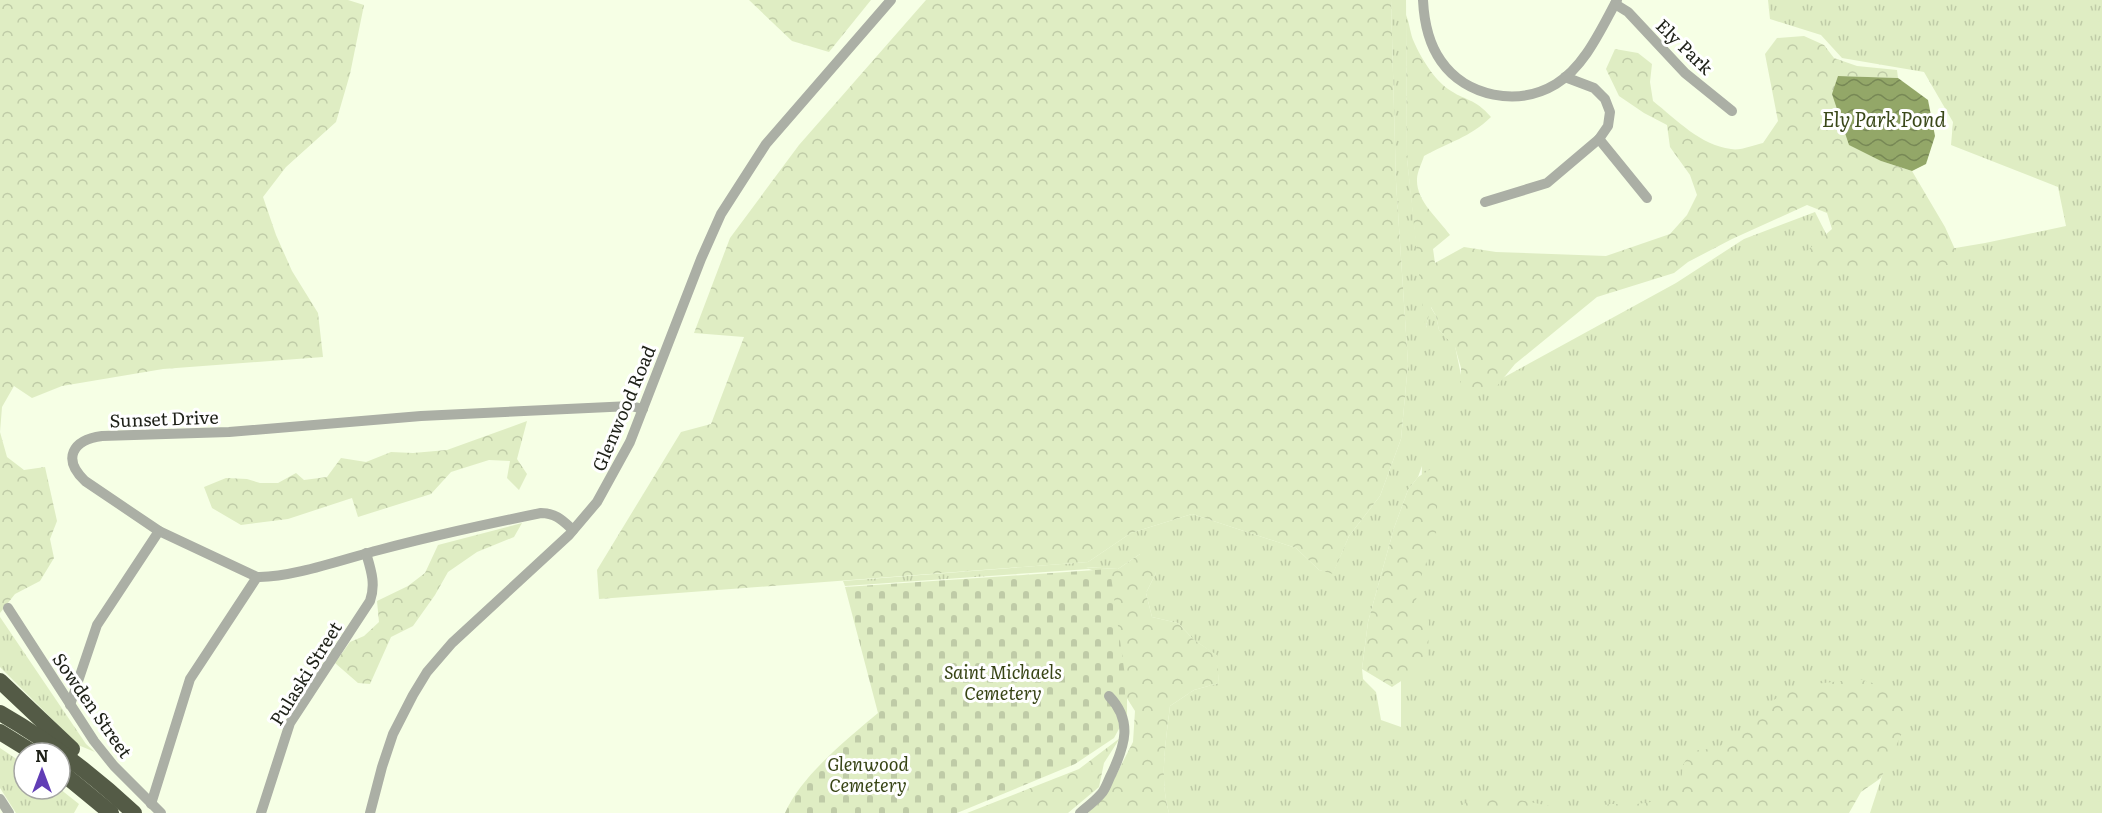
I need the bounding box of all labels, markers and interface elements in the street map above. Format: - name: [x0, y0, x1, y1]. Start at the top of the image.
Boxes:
- street label: Ely Park: [1650, 12, 1720, 81]
- water label: Ely Park Pond: [1822, 103, 1946, 133]
- street label: Glenwood Road: [584, 341, 662, 475]
- street label: Sunset Drive: [109, 403, 219, 433]
- street label: Pulaski Street: [262, 615, 348, 730]
- street label: Sowden Street: [47, 647, 140, 764]
- park label: Saint Michaels Cemetery: [944, 658, 1062, 706]
- north arrow: [12, 741, 72, 801]
- text: N: [35, 743, 49, 767]
- park label: Glenwood Cemetery: [827, 750, 909, 798]

